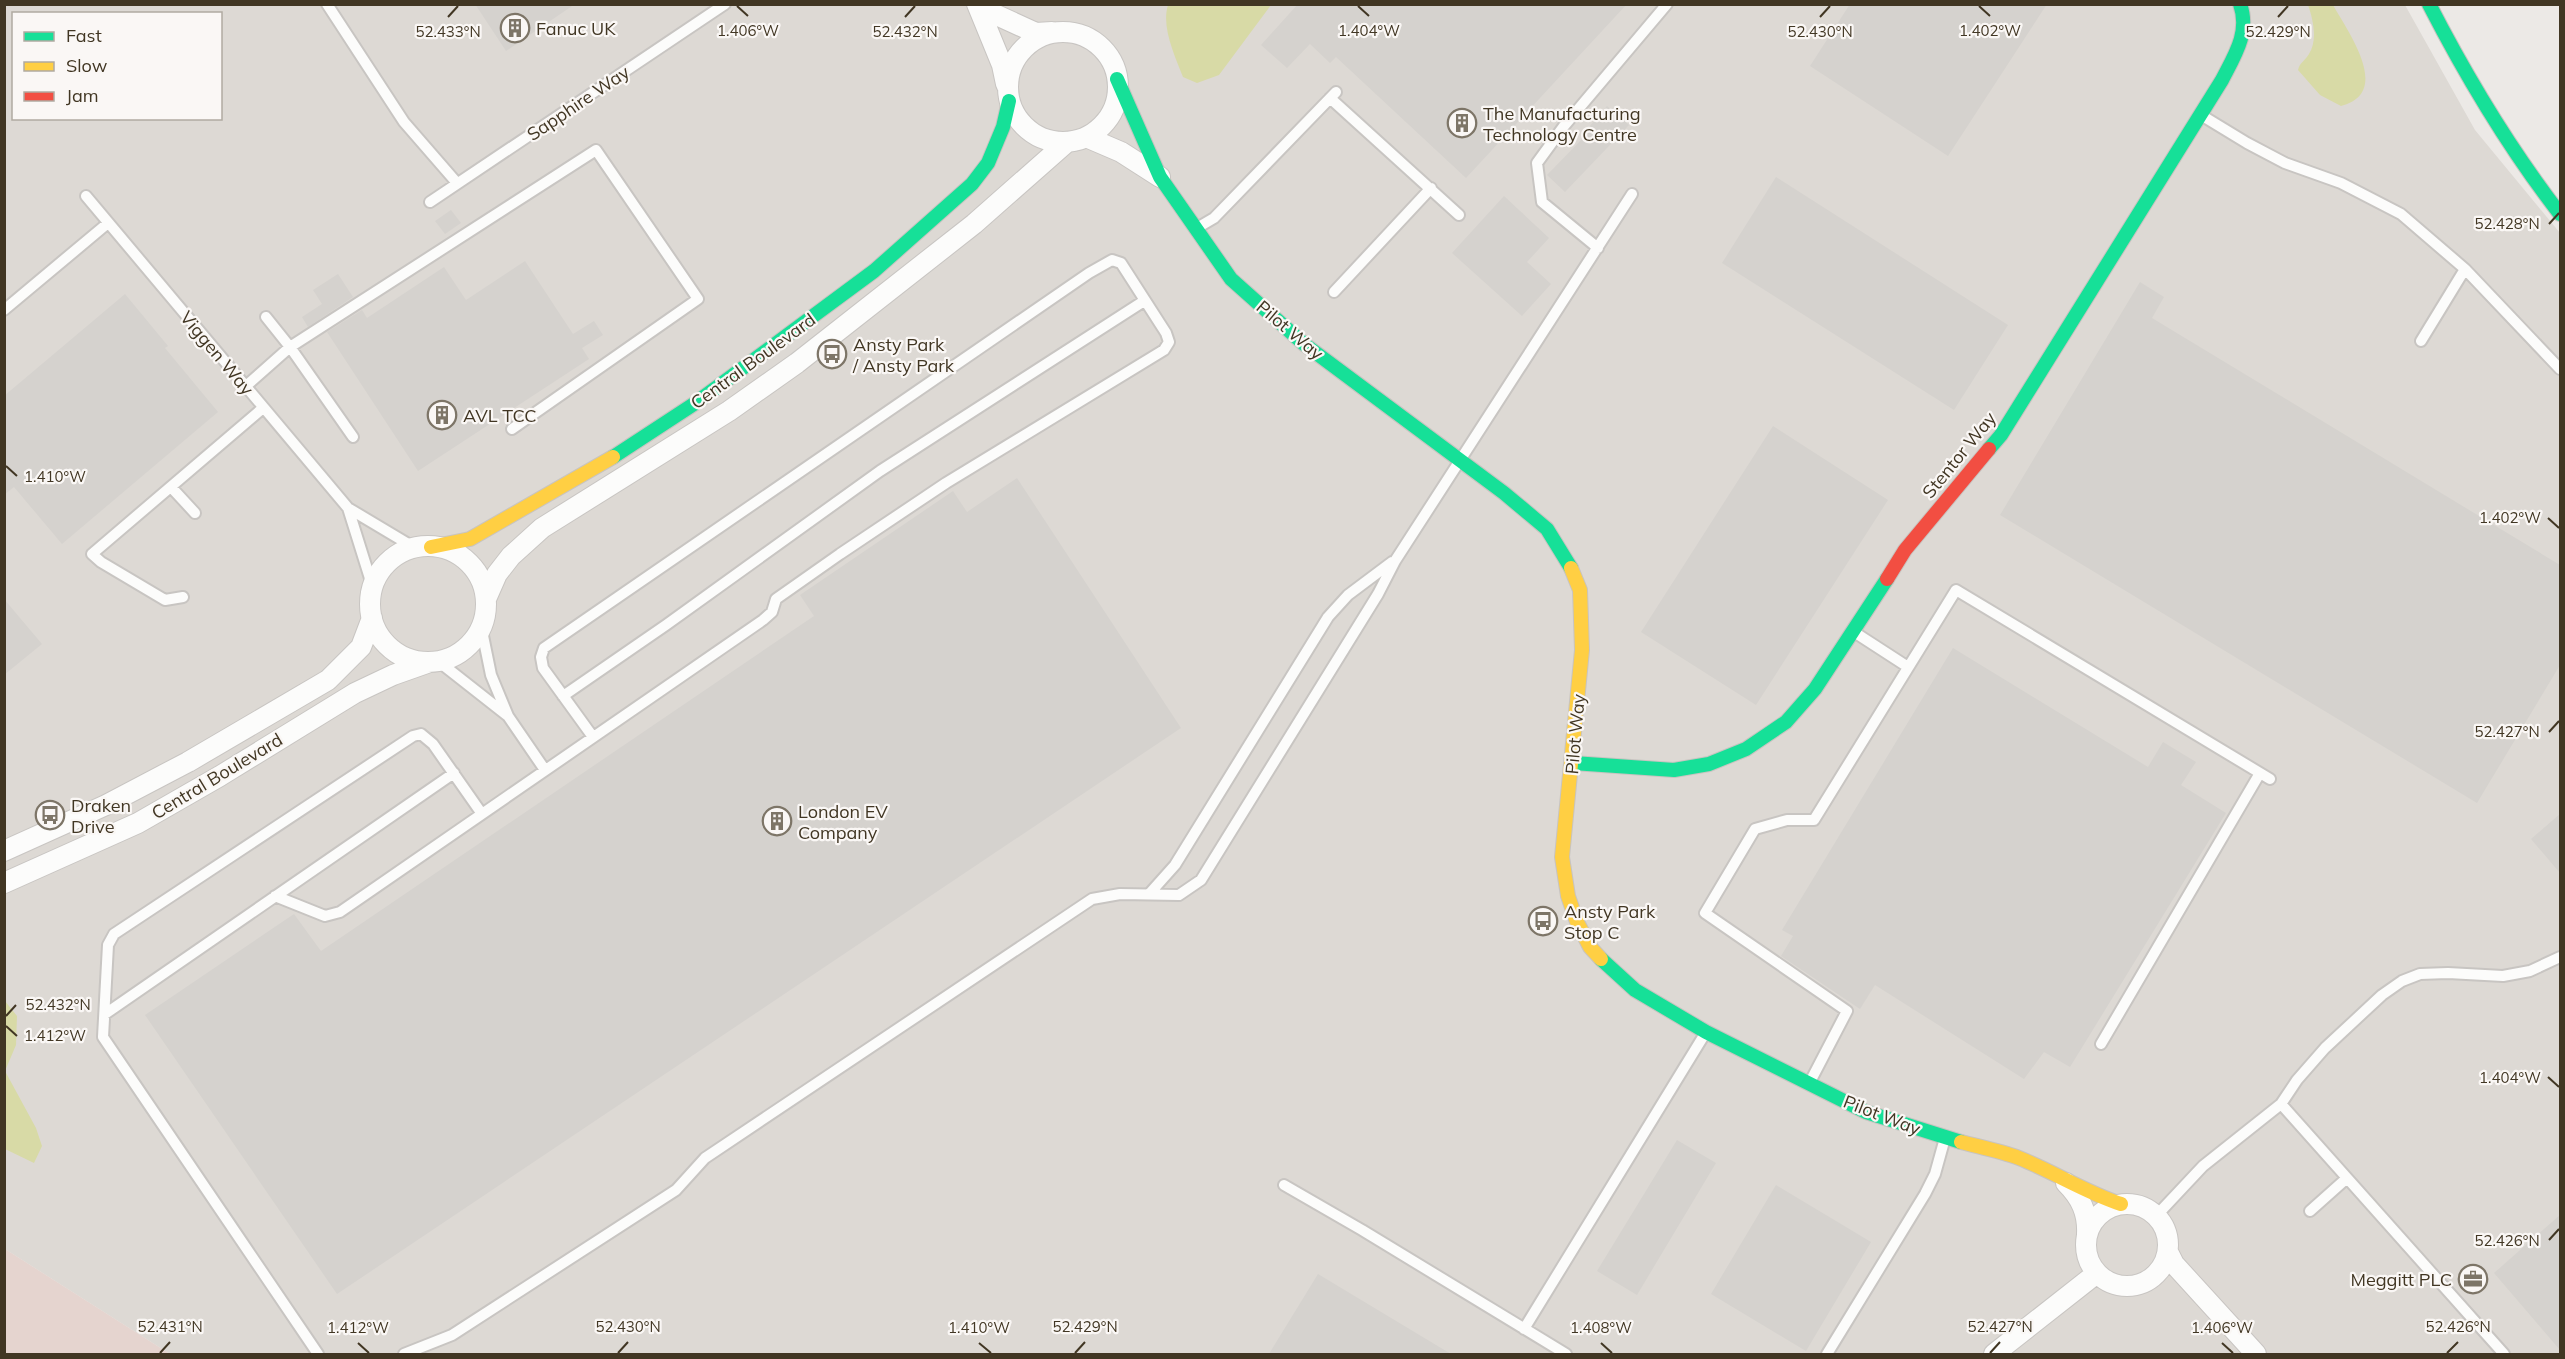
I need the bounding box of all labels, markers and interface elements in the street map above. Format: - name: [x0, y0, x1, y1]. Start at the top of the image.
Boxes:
- legend: [12, 12, 222, 120]
- building icon: Fanuc UK: [499, 12, 531, 44]
- place label: Fanuc UK: [536, 17, 616, 40]
- text: 1.406°W: [717, 21, 779, 40]
- text: 1.404°W: [1338, 21, 1400, 40]
- text: 1.402°W: [1959, 21, 2021, 40]
- text: 52.433°N: [415, 22, 481, 41]
- text: 52.432°N: [872, 22, 938, 41]
- text: 52.430°N: [1787, 22, 1853, 41]
- text: 52.429°N: [2245, 22, 2311, 41]
- text: Fast: [66, 24, 102, 47]
- text: Slow: [66, 54, 108, 77]
- street label: Sapphire Way: [522, 60, 634, 146]
- text: Jam: [66, 84, 99, 107]
- place label: The Manufacturing Technology Centre: [1483, 102, 1641, 146]
- building icon: The Manufacturing Technology Centre: [1446, 107, 1478, 139]
- text: 52.428°N: [2474, 214, 2540, 233]
- street label: Pilot Way: [1252, 295, 1329, 365]
- street label: Viggen Way: [175, 306, 259, 400]
- street label: Central Boulevard: [686, 308, 820, 414]
- place label: Ansty Park / Ansty Park: [852, 333, 955, 377]
- bus stop icon: Ansty Park / Ansty Park: [816, 338, 848, 370]
- building icon: AVL TCC: [426, 399, 458, 431]
- place label: AVL TCC: [463, 404, 537, 427]
- street label: Stentor Way: [1917, 407, 2001, 503]
- text: 1.410°W: [24, 467, 86, 486]
- text: 1.402°W: [2479, 508, 2541, 527]
- street label: Pilot Way: [1560, 692, 1590, 775]
- text: 52.427°N: [2474, 722, 2540, 741]
- street label: Central Boulevard: [147, 728, 287, 824]
- place label: Draken Drive: [71, 794, 131, 838]
- bus stop icon: Draken Drive: [34, 799, 66, 831]
- place label: London EV Company: [798, 800, 888, 844]
- building icon: London EV Company: [761, 805, 793, 837]
- place label: Ansty Park Stop C: [1564, 900, 1656, 944]
- bus stop icon: Ansty Park Stop C: [1527, 905, 1559, 937]
- text: 52.432°N: [25, 995, 91, 1014]
- text: 1.412°W: [24, 1026, 86, 1045]
- text: 1.404°W: [2479, 1068, 2541, 1087]
- street label: Pilot Way: [1840, 1090, 1924, 1140]
- text: 52.426°N: [2474, 1231, 2540, 1250]
- office icon: Meggitt PLC: [2457, 1263, 2489, 1295]
- place label: Meggitt PLC: [2351, 1268, 2452, 1291]
- text: 52.431°N: [137, 1317, 203, 1336]
- text: 52.430°N: [595, 1317, 661, 1336]
- text: 52.429°N: [1052, 1317, 1118, 1336]
- text: 52.427°N: [1967, 1317, 2033, 1336]
- text: 52.426°N: [2425, 1317, 2491, 1336]
- text: 1.412°W: [327, 1318, 389, 1337]
- text: 1.410°W: [948, 1318, 1010, 1337]
- text: 1.408°W: [1570, 1318, 1632, 1337]
- text: 1.406°W: [2191, 1318, 2253, 1337]

